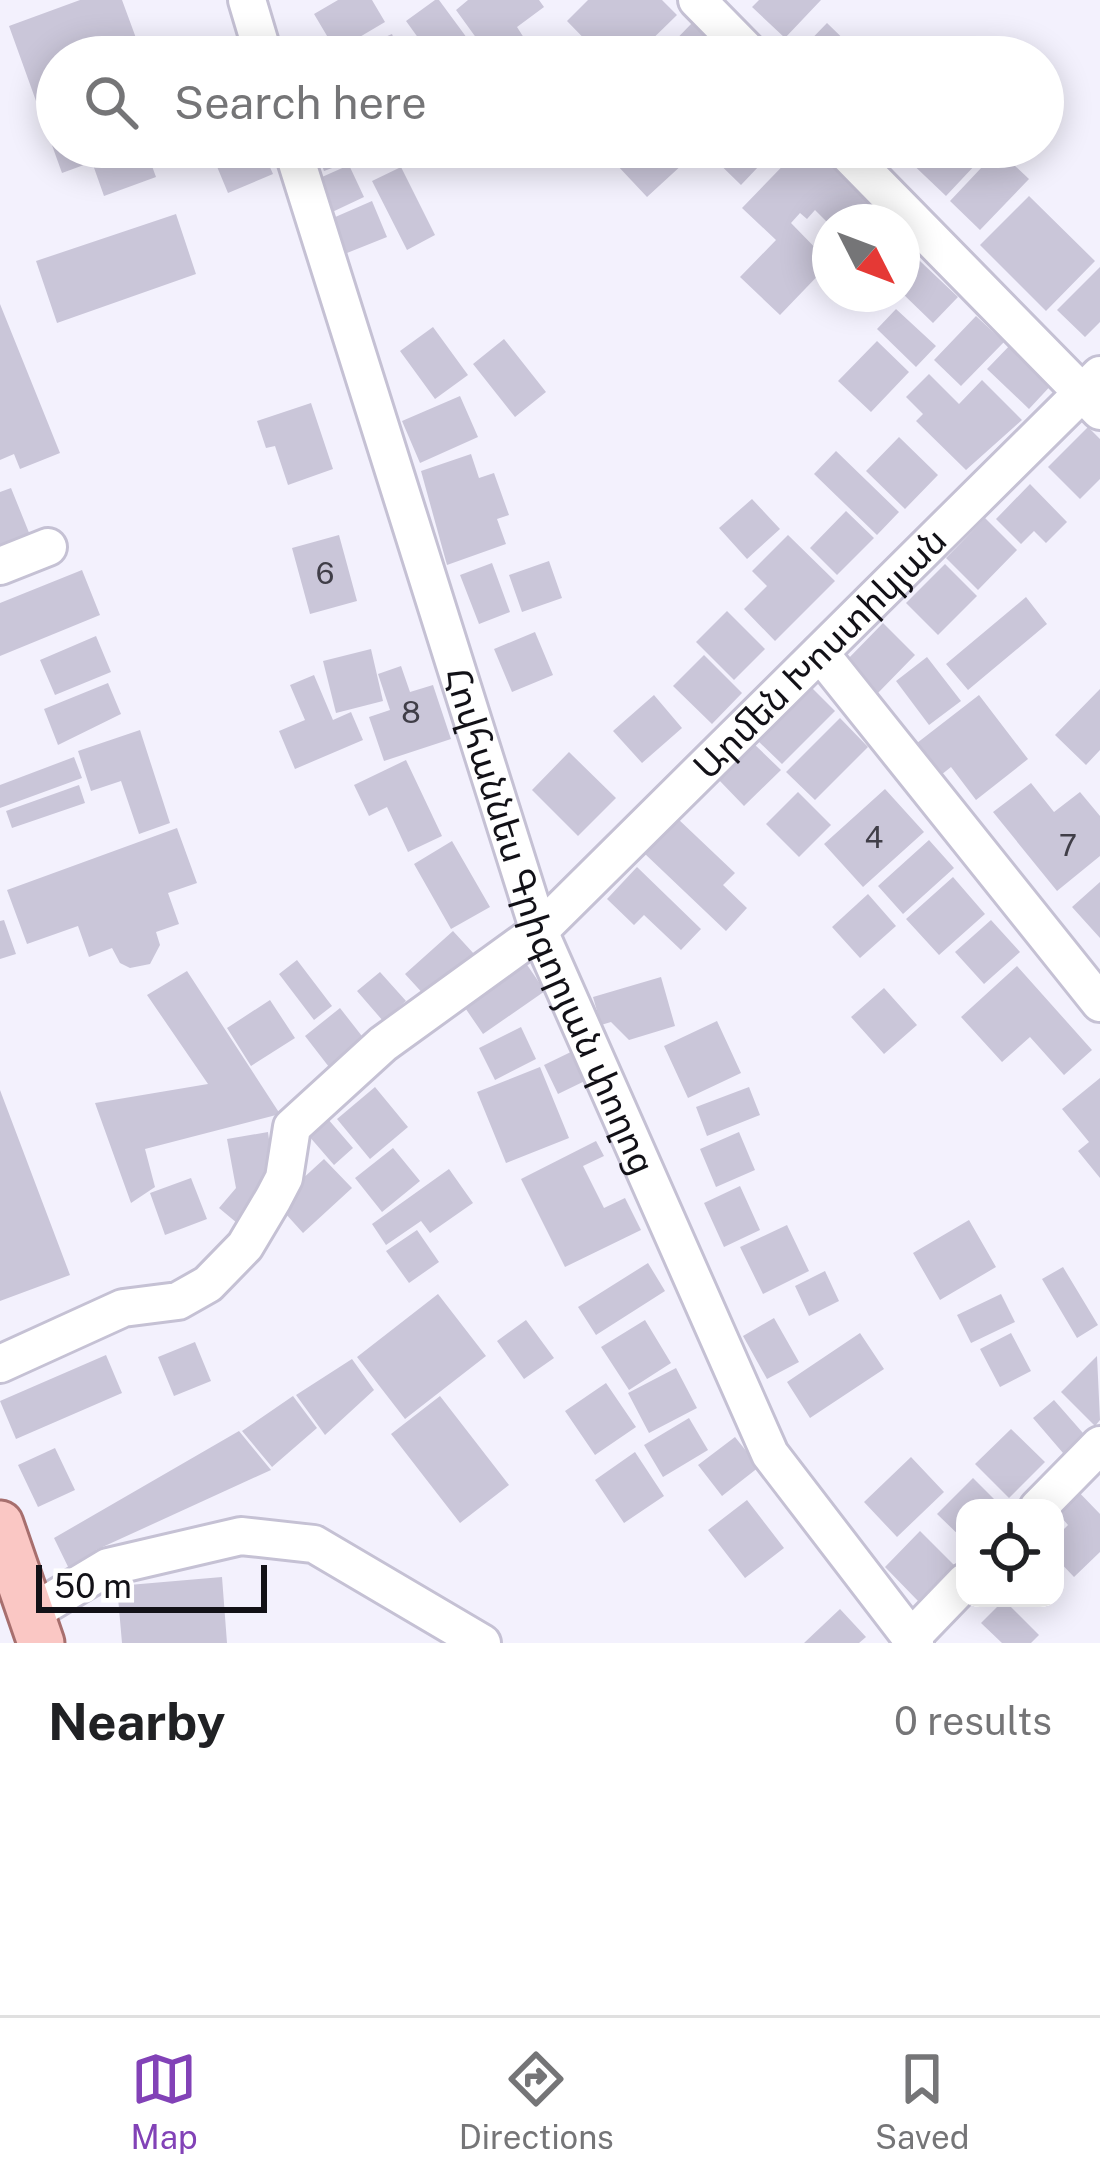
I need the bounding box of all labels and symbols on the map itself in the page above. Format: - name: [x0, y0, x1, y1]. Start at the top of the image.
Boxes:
- north arrow: [812, 204, 920, 312]
- street label: Արմեն Խոստիկյան: [684, 519, 955, 787]
- house number: 6: [316, 555, 334, 591]
- street label: Հովհաննես Գրիգորյան փողոց: [436, 662, 665, 1180]
- house number: 8: [401, 694, 421, 730]
- house number: 4: [865, 819, 883, 855]
- house number: 7: [1059, 827, 1077, 863]
- scale bar: [36, 1559, 267, 1612]

